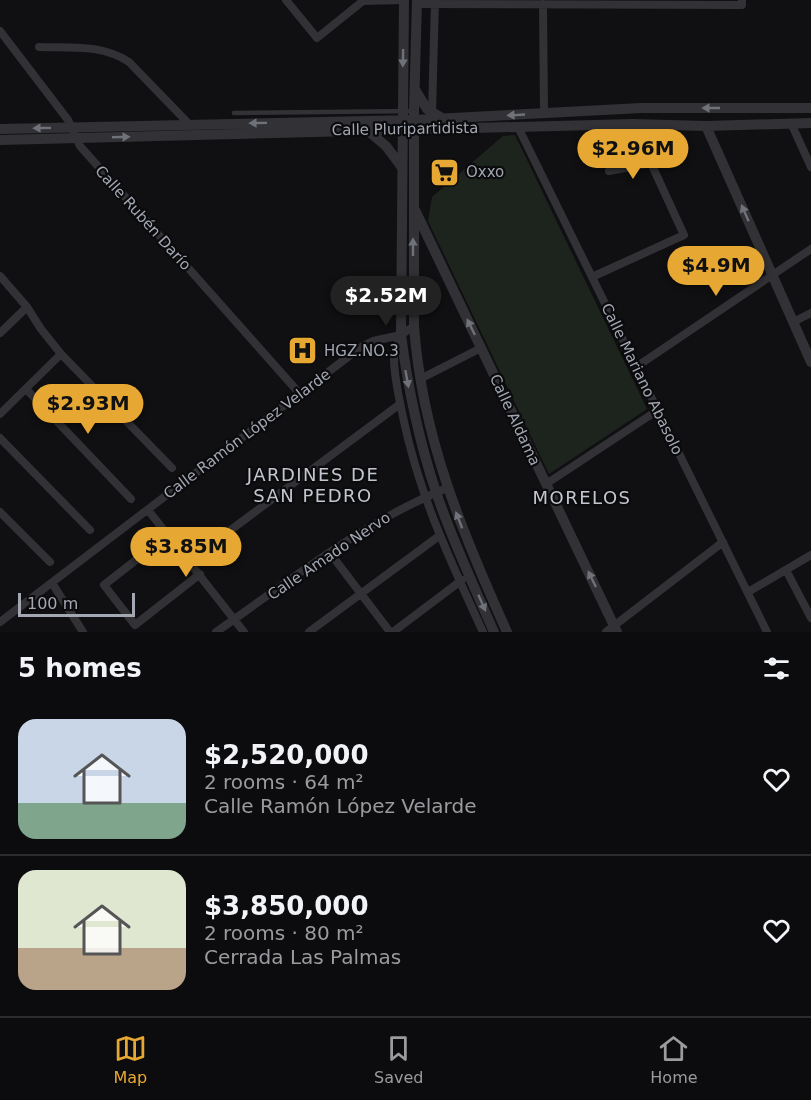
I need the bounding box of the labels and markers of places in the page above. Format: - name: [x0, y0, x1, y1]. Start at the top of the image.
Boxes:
- pin: $2.96M: [584, 129, 682, 180]
- supermarket icon: Oxxo: [429, 156, 461, 188]
- place label: Oxxo: [466, 163, 504, 181]
- pin: $4.9M: [674, 246, 758, 297]
- pin: $2.52M: [337, 276, 435, 327]
- hospital icon: HGZ.NO.3: [287, 335, 319, 367]
- place label: HGZ.NO.3: [324, 342, 399, 360]
- pin: $2.93M: [39, 384, 137, 435]
- pin: $3.85M: [137, 527, 235, 578]

